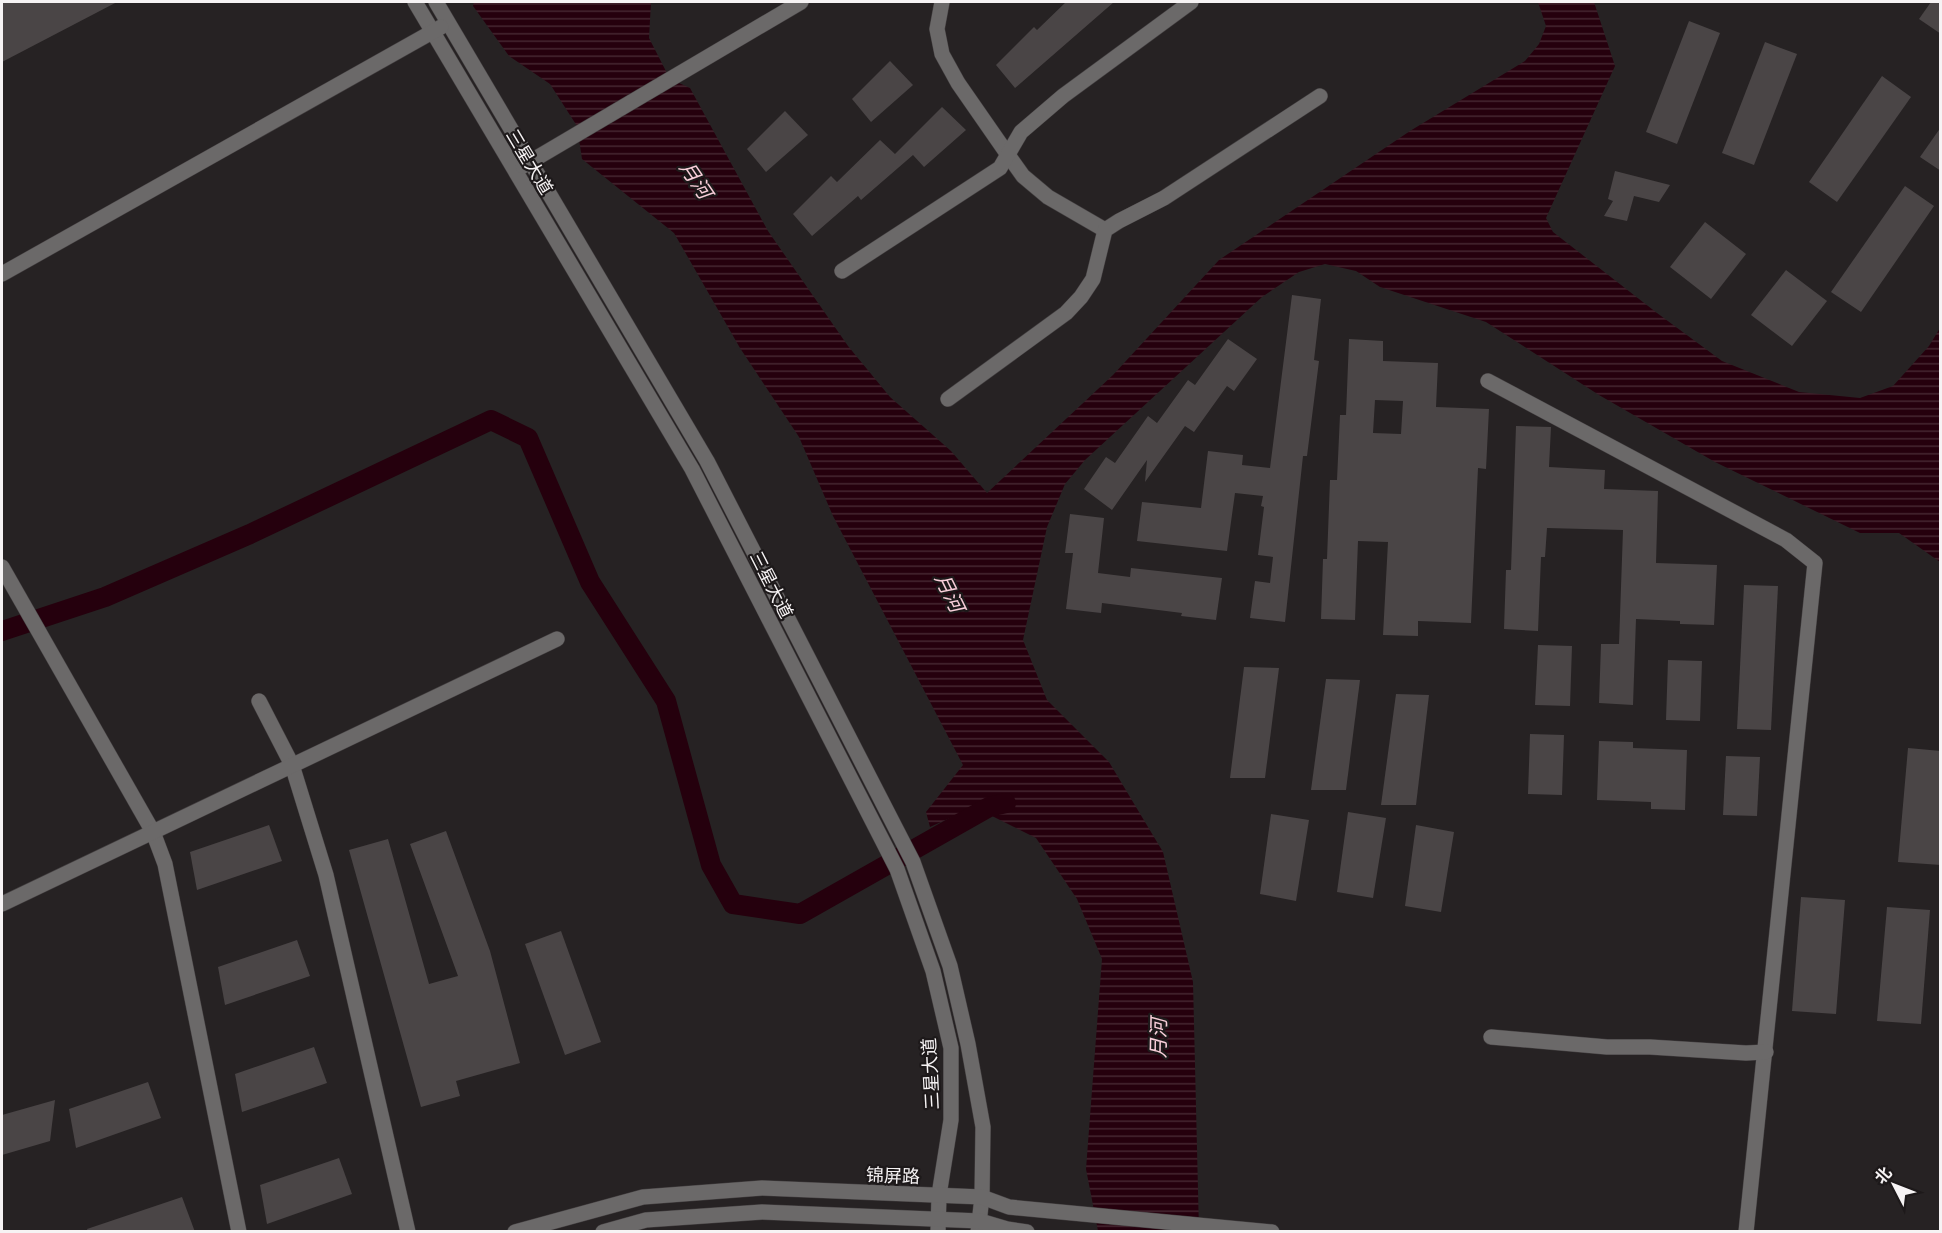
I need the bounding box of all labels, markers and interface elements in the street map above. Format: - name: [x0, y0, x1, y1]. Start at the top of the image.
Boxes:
- street label: 三星大道: [501, 123, 561, 199]
- water label: 月河: [674, 154, 722, 207]
- street label: 三星大道: [745, 546, 801, 622]
- water label: 月河: [929, 568, 975, 620]
- water label: 月河: [1142, 1014, 1172, 1058]
- street label: 三星大道: [914, 1037, 944, 1111]
- north arrow: [1864, 1155, 1924, 1215]
- street label: 锦屏路: [866, 1160, 920, 1188]
- text: 北: [1868, 1160, 1896, 1188]

